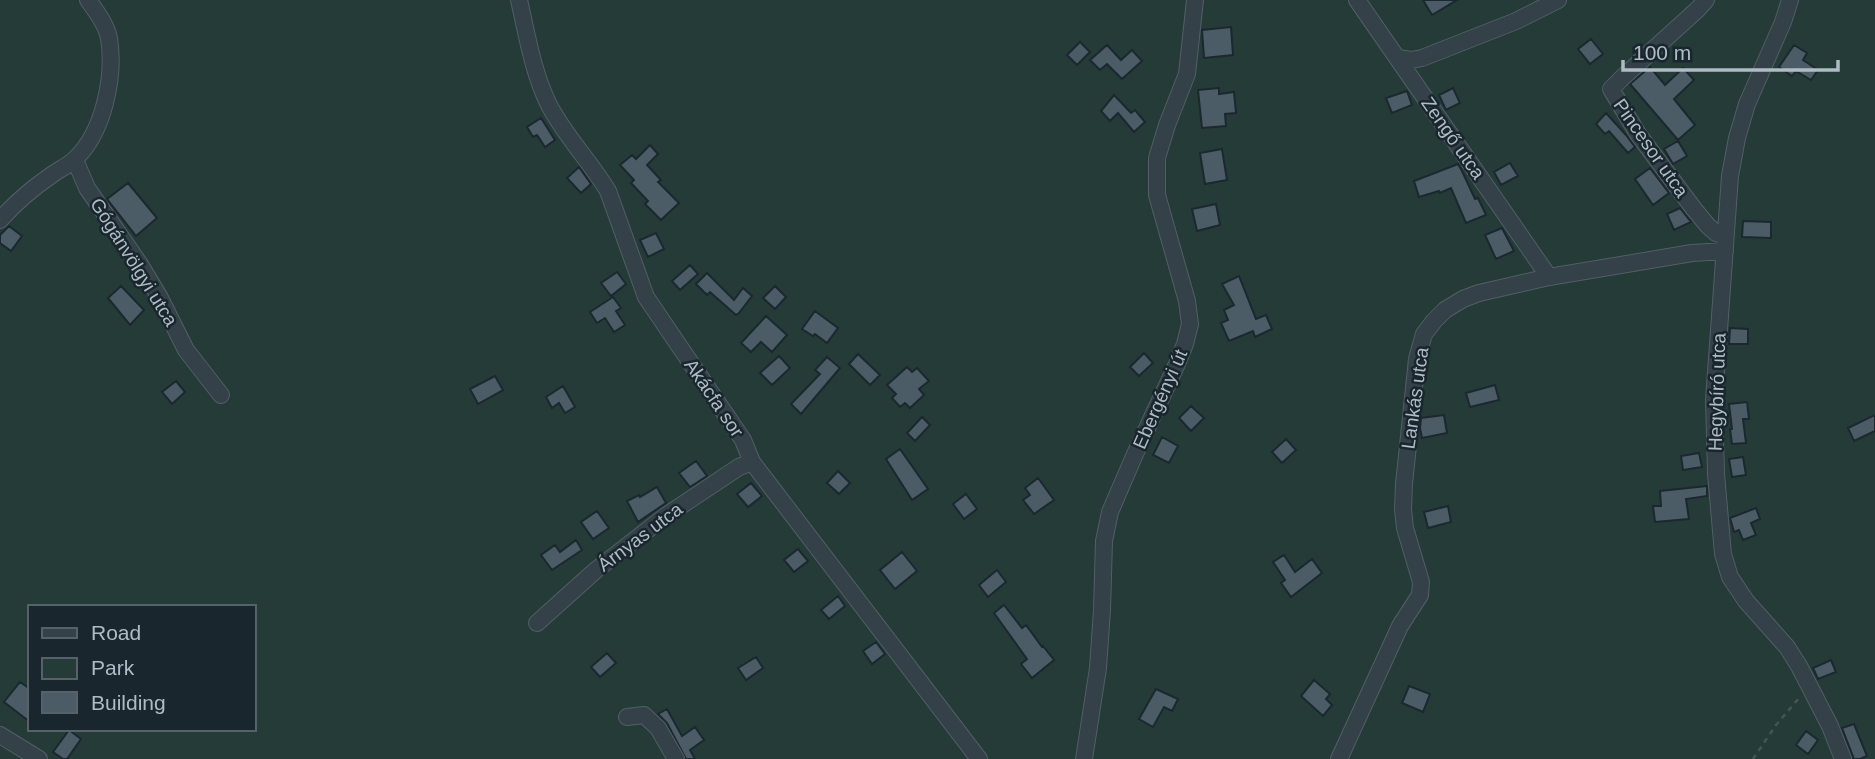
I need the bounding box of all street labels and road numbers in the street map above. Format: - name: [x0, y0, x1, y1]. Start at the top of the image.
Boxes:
- street label: Zengő utca: [1417, 93, 1489, 183]
- street label: Pincesor utca: [1609, 95, 1693, 202]
- street label: Gógánvölgyi utca: [86, 194, 182, 330]
- street label: Hegybíró utca: [1704, 332, 1730, 451]
- street label: Ebergényi út: [1129, 345, 1192, 452]
- street label: Lankás utca: [1397, 345, 1433, 450]
- street label: Akácfa sor: [680, 355, 748, 442]
- street label: Árnyas utca: [594, 498, 687, 576]

